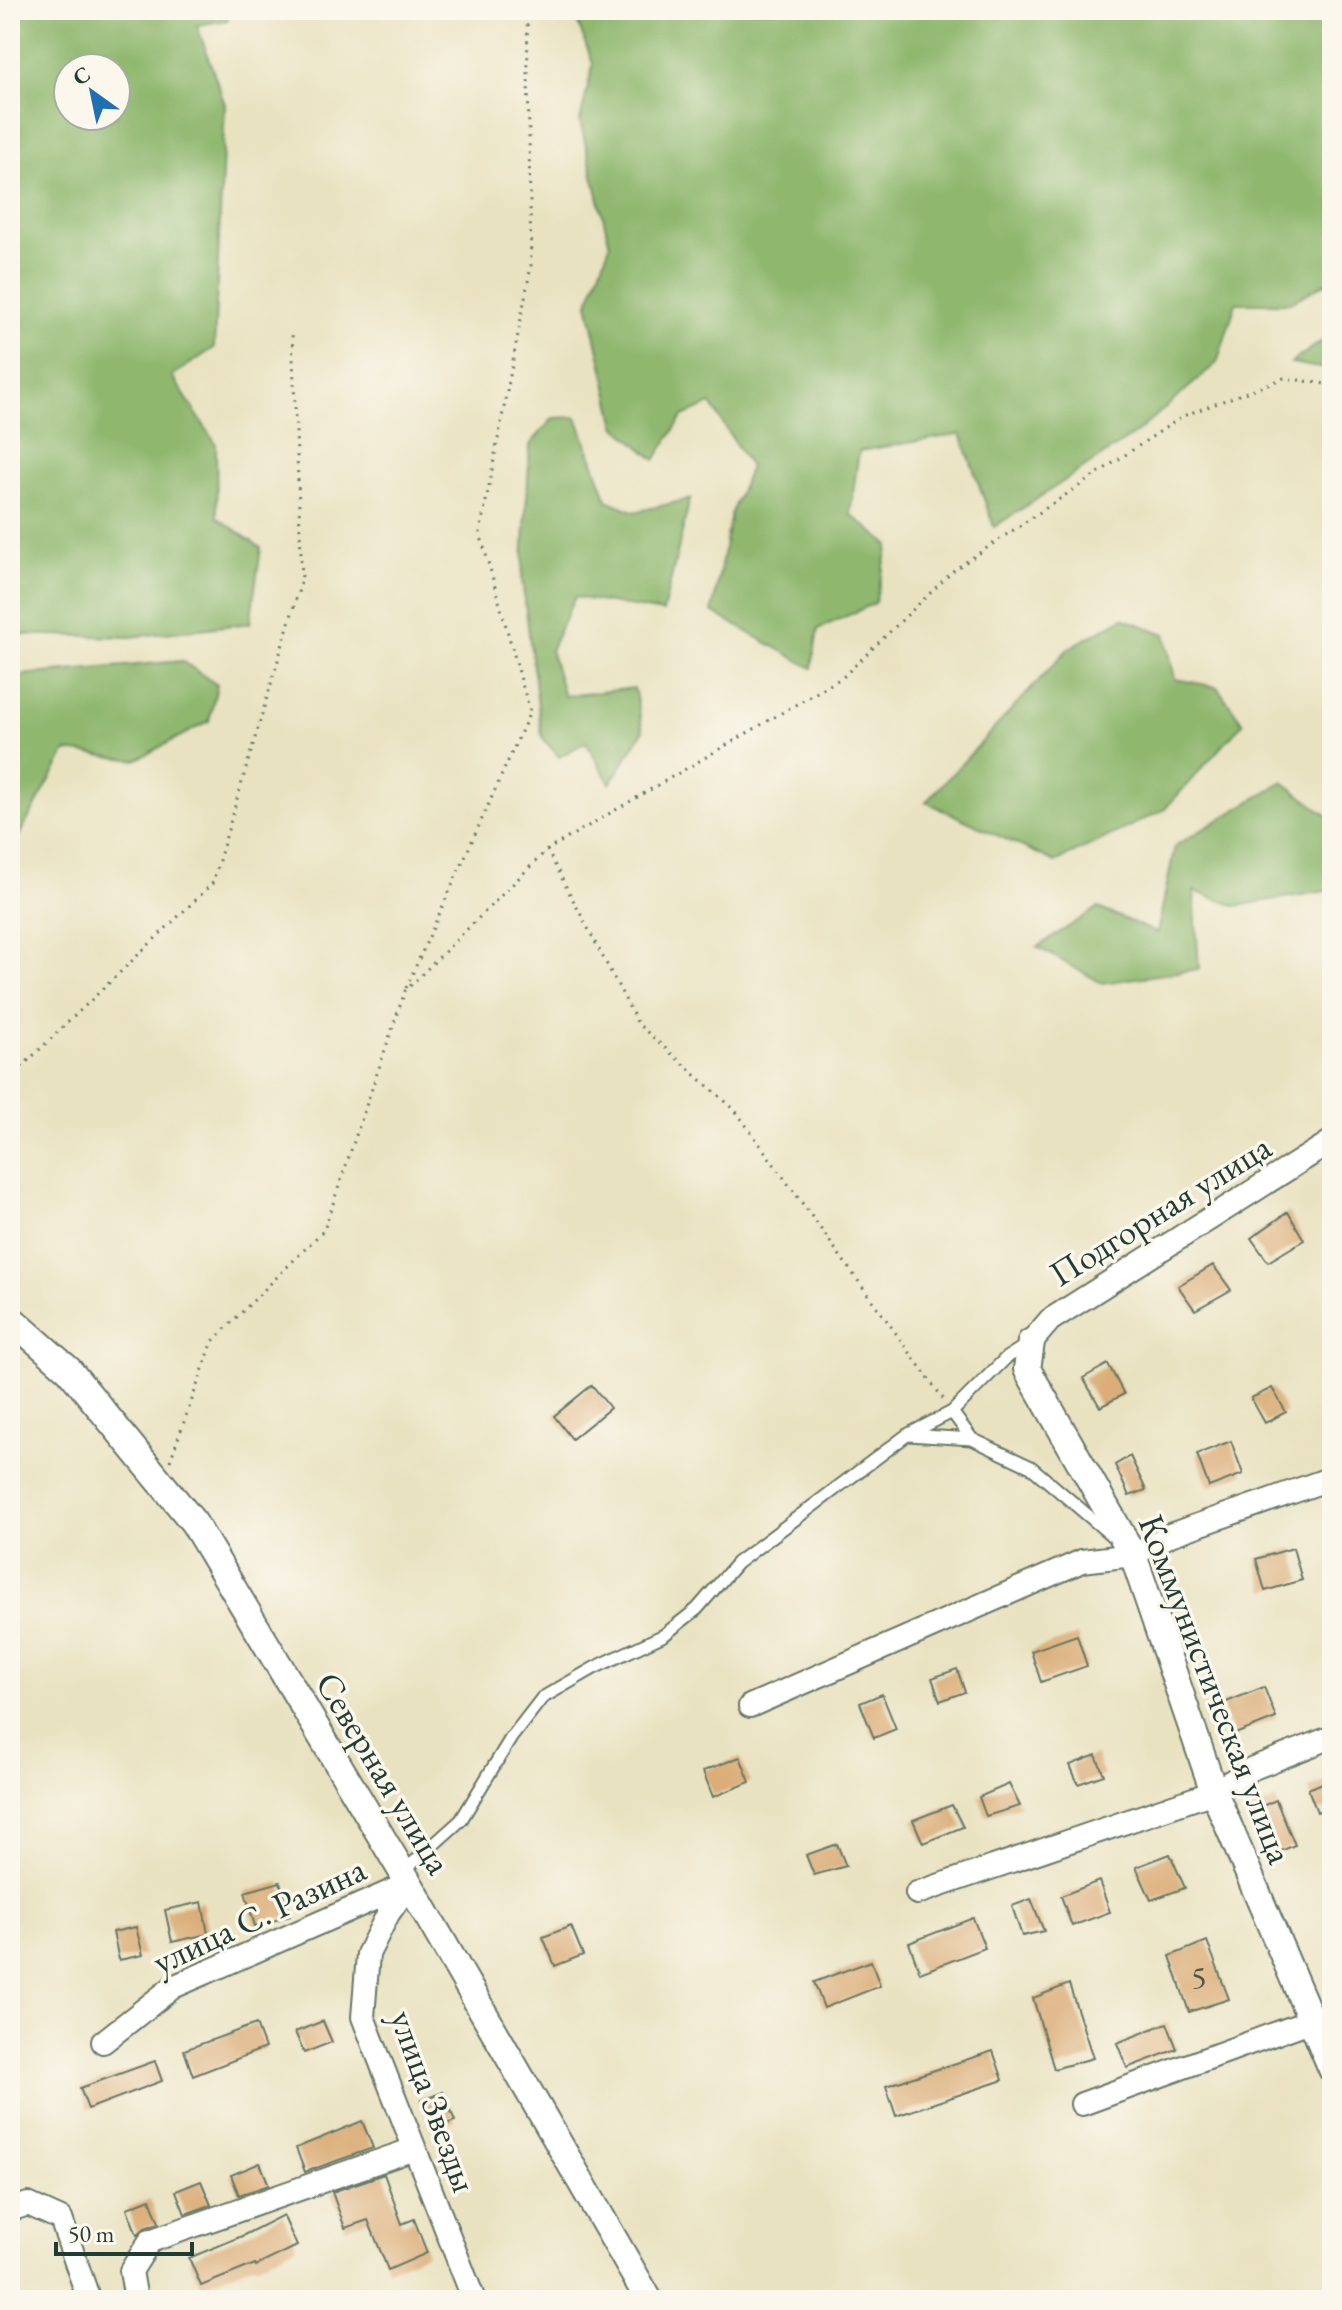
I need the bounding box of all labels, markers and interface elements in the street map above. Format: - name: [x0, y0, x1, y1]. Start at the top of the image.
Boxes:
- north arrow: [52, 52, 132, 132]
- text: С: [67, 59, 96, 92]
- street label: Подгорная улица: [1040, 1123, 1280, 1297]
- street label: Коммунистическая улица: [1128, 1508, 1304, 1871]
- street label: Северная улица: [305, 1663, 463, 1883]
- street label: улица С. Разина: [145, 1845, 374, 1985]
- house number: 5: [1191, 1956, 1207, 1998]
- street label: улица Звезды: [379, 2003, 489, 2199]
- scale bar: [56, 2206, 192, 2256]
- text: 50 m: [68, 2218, 115, 2249]

